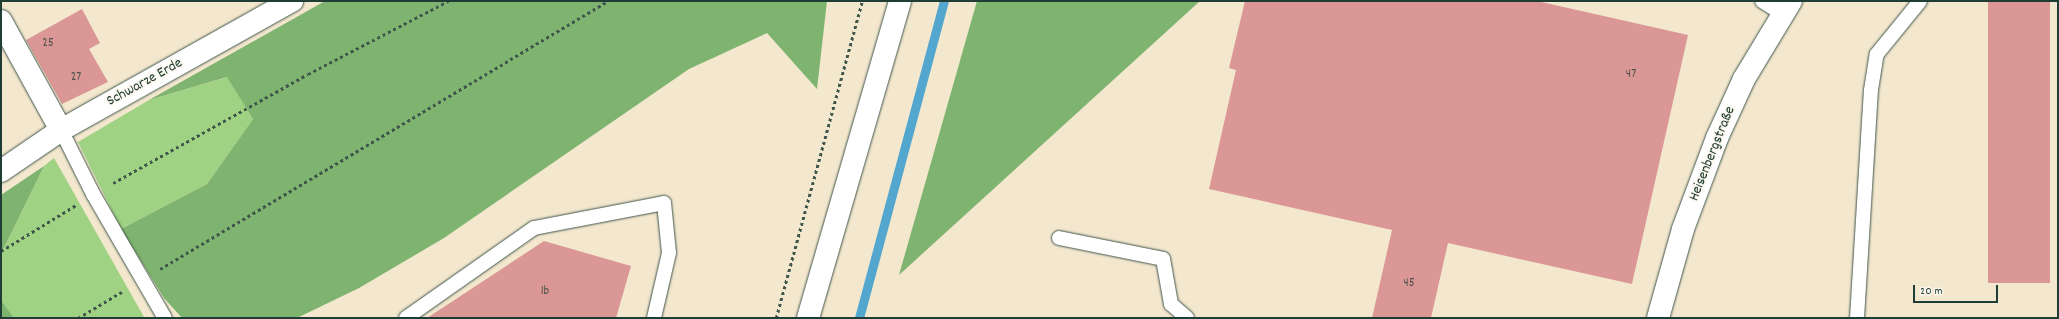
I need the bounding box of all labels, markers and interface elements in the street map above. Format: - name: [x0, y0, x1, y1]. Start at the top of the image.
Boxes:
- house number: 25: [42, 36, 54, 52]
- street label: Schwarze Erde: [104, 55, 186, 111]
- house number: 47: [1626, 67, 1636, 83]
- house number: 27: [71, 70, 81, 86]
- street label: Heisenbergstraße: [1686, 104, 1740, 204]
- house number: 45: [1403, 276, 1415, 292]
- scale bar: [1915, 277, 2000, 303]
- text: 20 m: [1920, 283, 1943, 300]
- house number: 1b: [541, 284, 549, 300]

